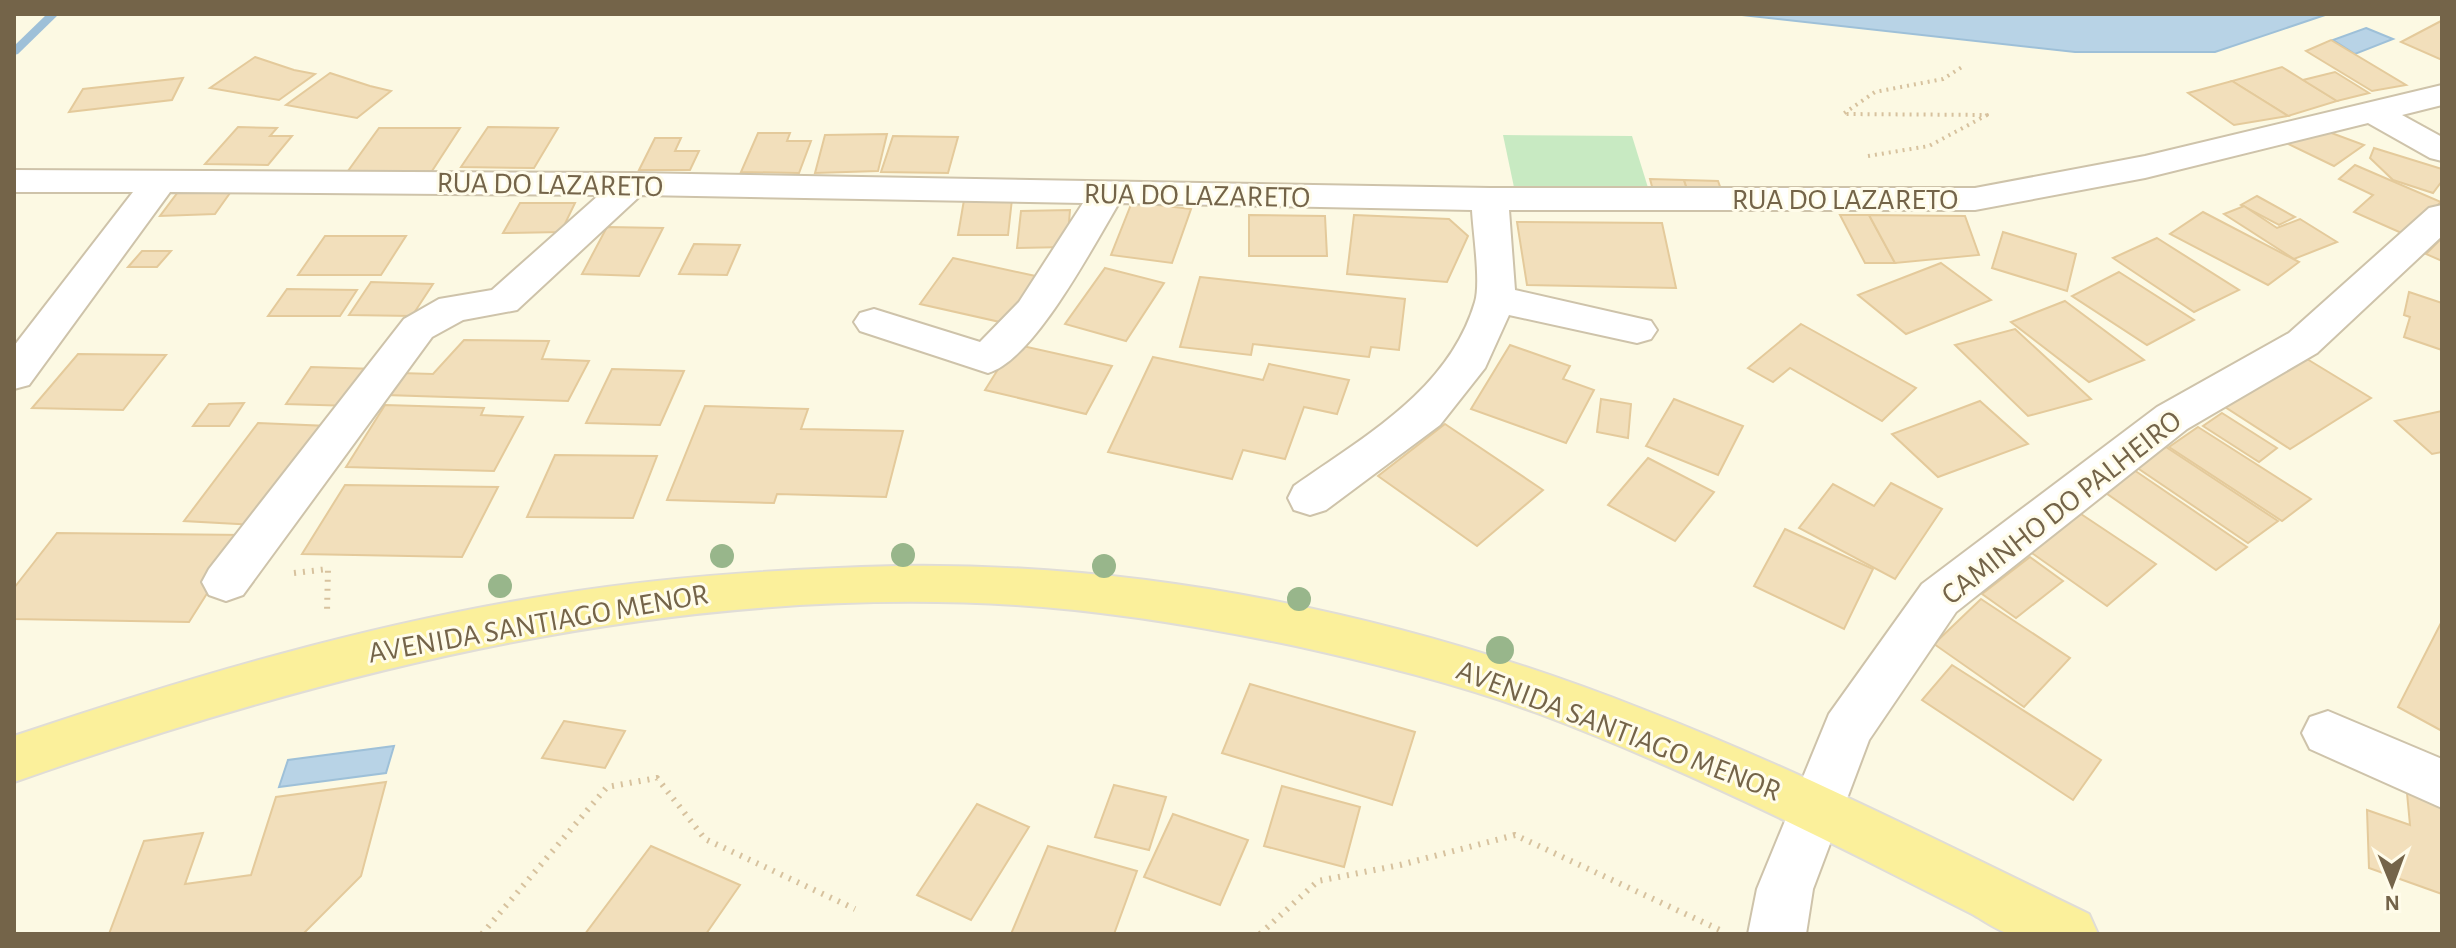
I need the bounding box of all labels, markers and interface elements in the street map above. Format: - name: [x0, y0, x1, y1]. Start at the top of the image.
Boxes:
- street label: RUA DO LAZARETO: [436, 168, 664, 202]
- street label: RUA DO LAZARETO: [1083, 179, 1311, 213]
- street label: RUA DO LAZARETO: [1732, 185, 1958, 215]
- street label: CAMINHO DO PALHEIRO: [1936, 405, 2187, 610]
- street label: AVENIDA SANTIAGO MENOR: [366, 579, 711, 669]
- street label: AVENIDA SANTIAGO MENOR: [1452, 655, 1785, 807]
- north arrow: [2352, 844, 2432, 924]
- text: N: [2384, 892, 2400, 914]

